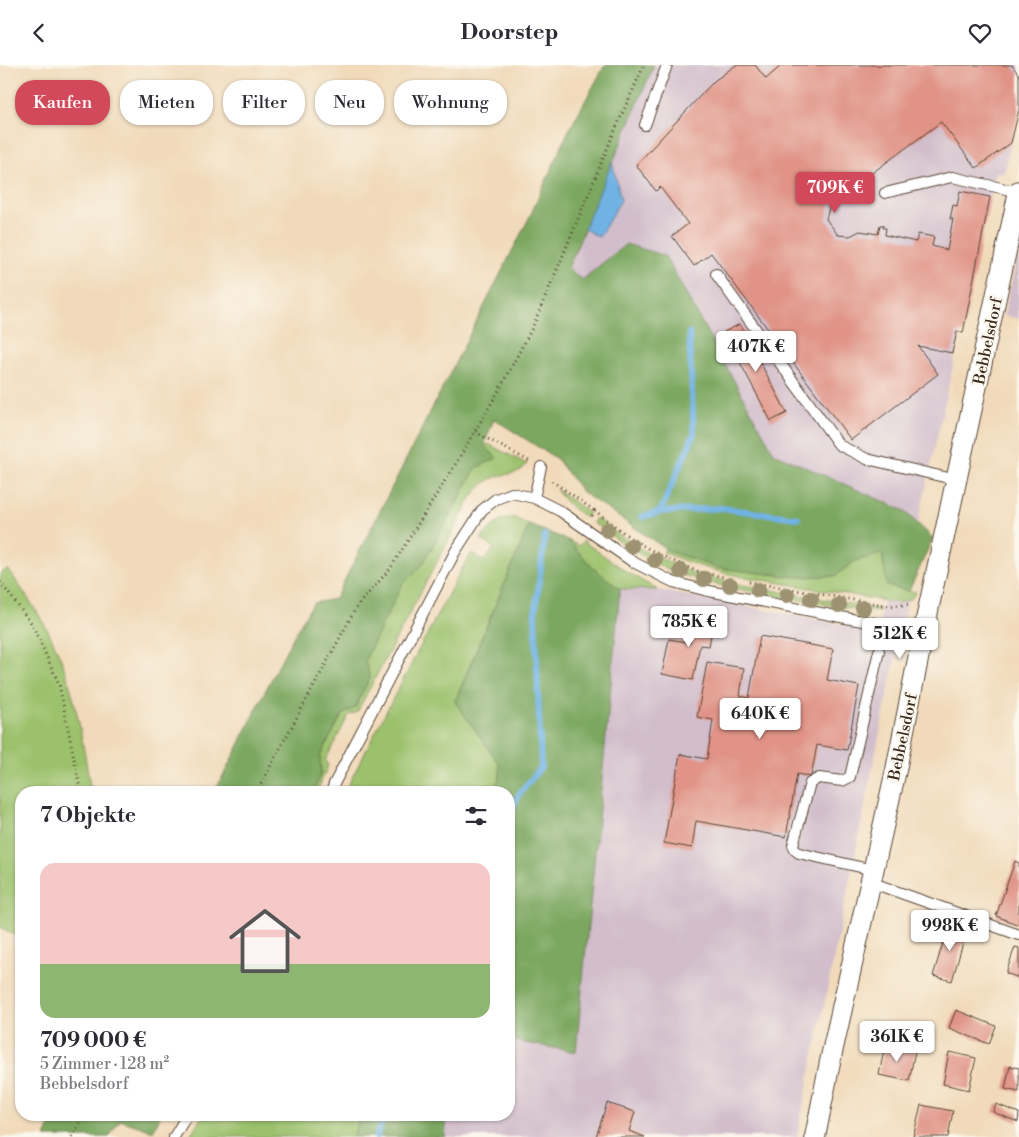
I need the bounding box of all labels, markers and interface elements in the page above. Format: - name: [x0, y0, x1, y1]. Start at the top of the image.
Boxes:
- icon: back: [25, 19, 53, 47]
- text: Doorstep: [461, 19, 558, 46]
- icon: heart: [966, 19, 994, 47]
- chip: Kaufen: [15, 80, 110, 125]
- chip: Mieten: [120, 80, 213, 125]
- chip: Filter: [223, 80, 305, 125]
- chip: Neu: [315, 80, 384, 125]
- chip: Wohnung: [394, 80, 507, 125]
- pin: 709K €: [794, 171, 876, 214]
- text: 709K €: [807, 178, 863, 198]
- street label: Bebbelsdorf: [969, 295, 1007, 388]
- pin: 407K €: [715, 331, 797, 373]
- text: 407K €: [727, 337, 785, 357]
- pin: 785K €: [648, 605, 730, 648]
- text: 785K €: [661, 612, 717, 632]
- pin: 512K €: [859, 617, 941, 660]
- text: 512K €: [873, 624, 927, 644]
- street label: Bebbelsdorf: [884, 691, 922, 784]
- pin: 640K €: [719, 697, 801, 740]
- text: 640K €: [731, 704, 789, 724]
- icon: filters: [462, 802, 490, 830]
- text: 7 Objekte: [40, 803, 136, 829]
- icon: home: [220, 896, 310, 986]
- pin: 998K €: [909, 909, 991, 952]
- text: 998K €: [922, 916, 978, 936]
- pin: 361K €: [856, 1021, 938, 1063]
- text: 361K €: [871, 1027, 923, 1047]
- text: 709 000 €: [40, 1028, 146, 1054]
- text: 5 Zimmer · 128 m²: [40, 1054, 169, 1074]
- text: Bebbelsdorf: [40, 1074, 129, 1094]

